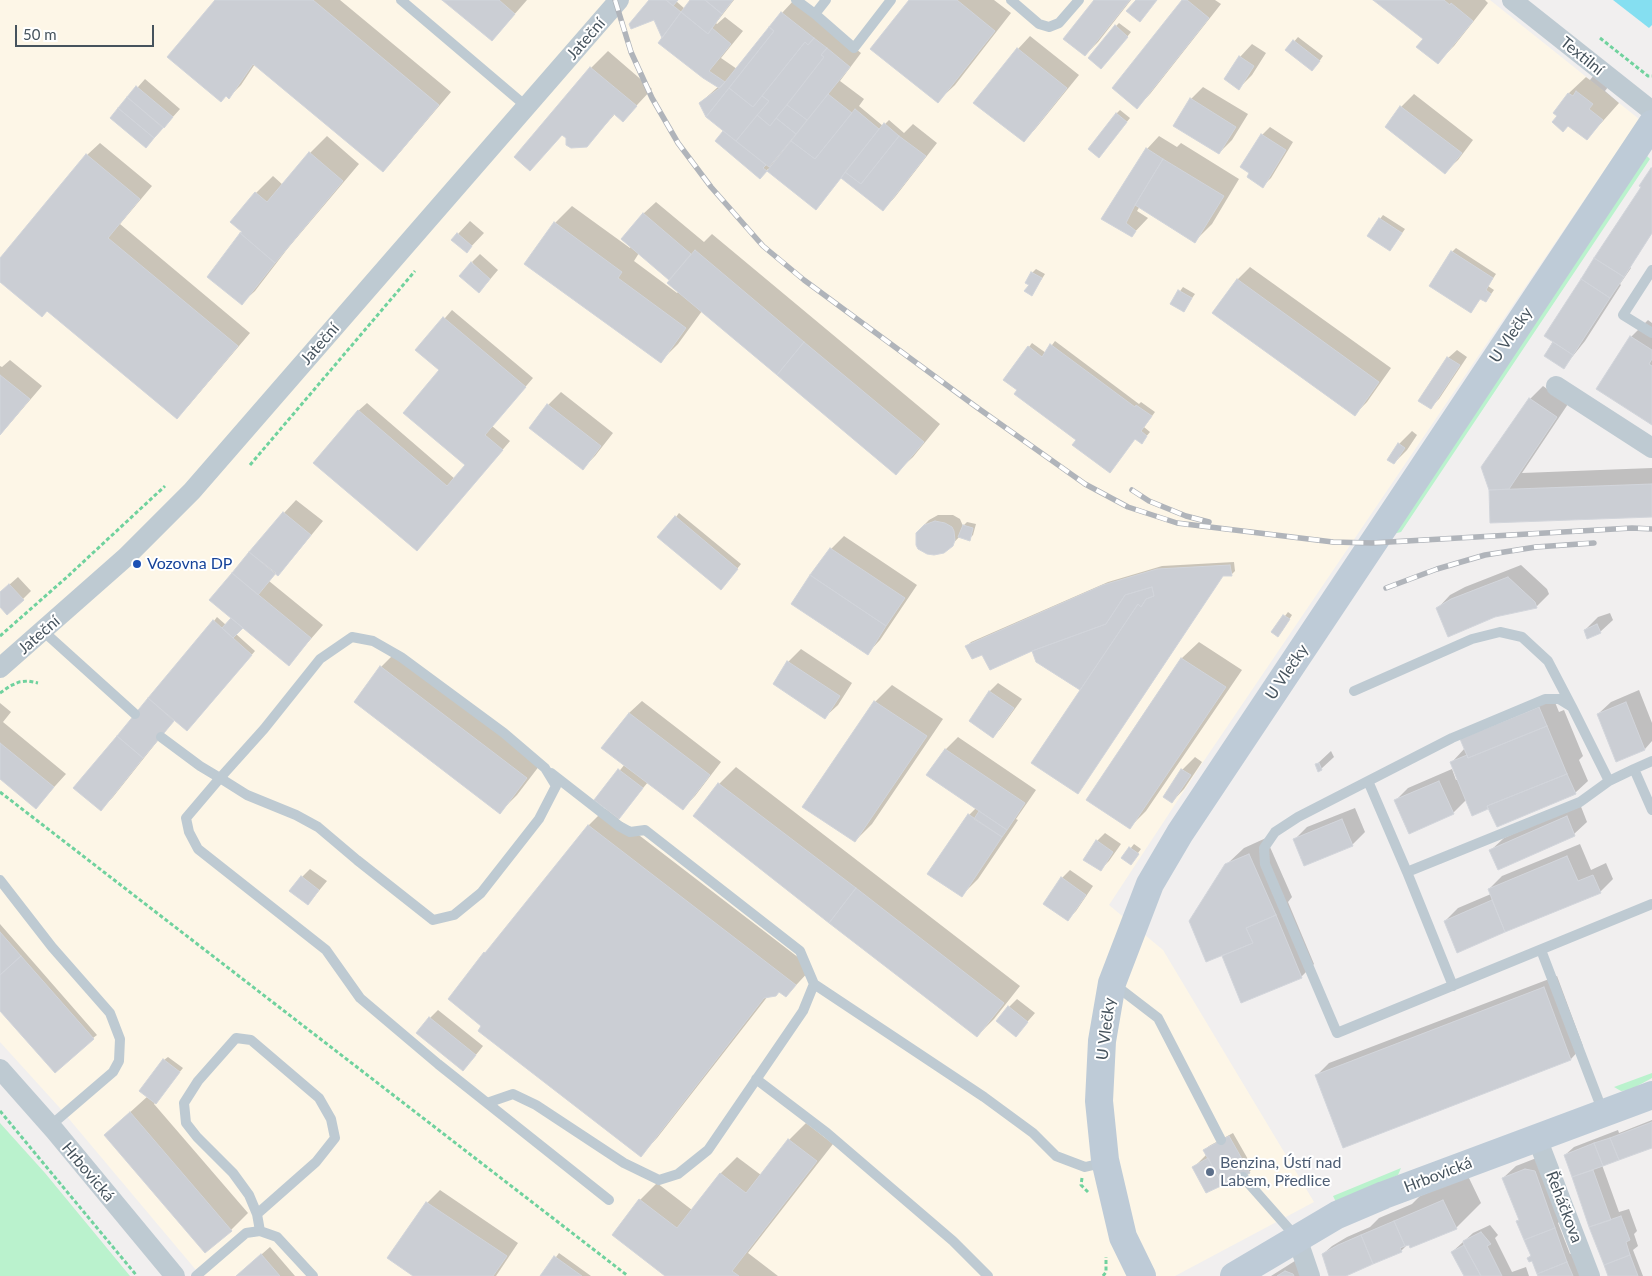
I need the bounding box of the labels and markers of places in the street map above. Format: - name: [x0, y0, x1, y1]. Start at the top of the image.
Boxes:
- place label: Vozovna DP: [147, 554, 232, 574]
- marker: Vozovna DP: [131, 558, 143, 570]
- place label: Benzina, Ústí nad Labem, Předlice: [1220, 1153, 1341, 1191]
- marker: Benzina, Ústí nad Labem, Předlice: [1204, 1166, 1216, 1178]

